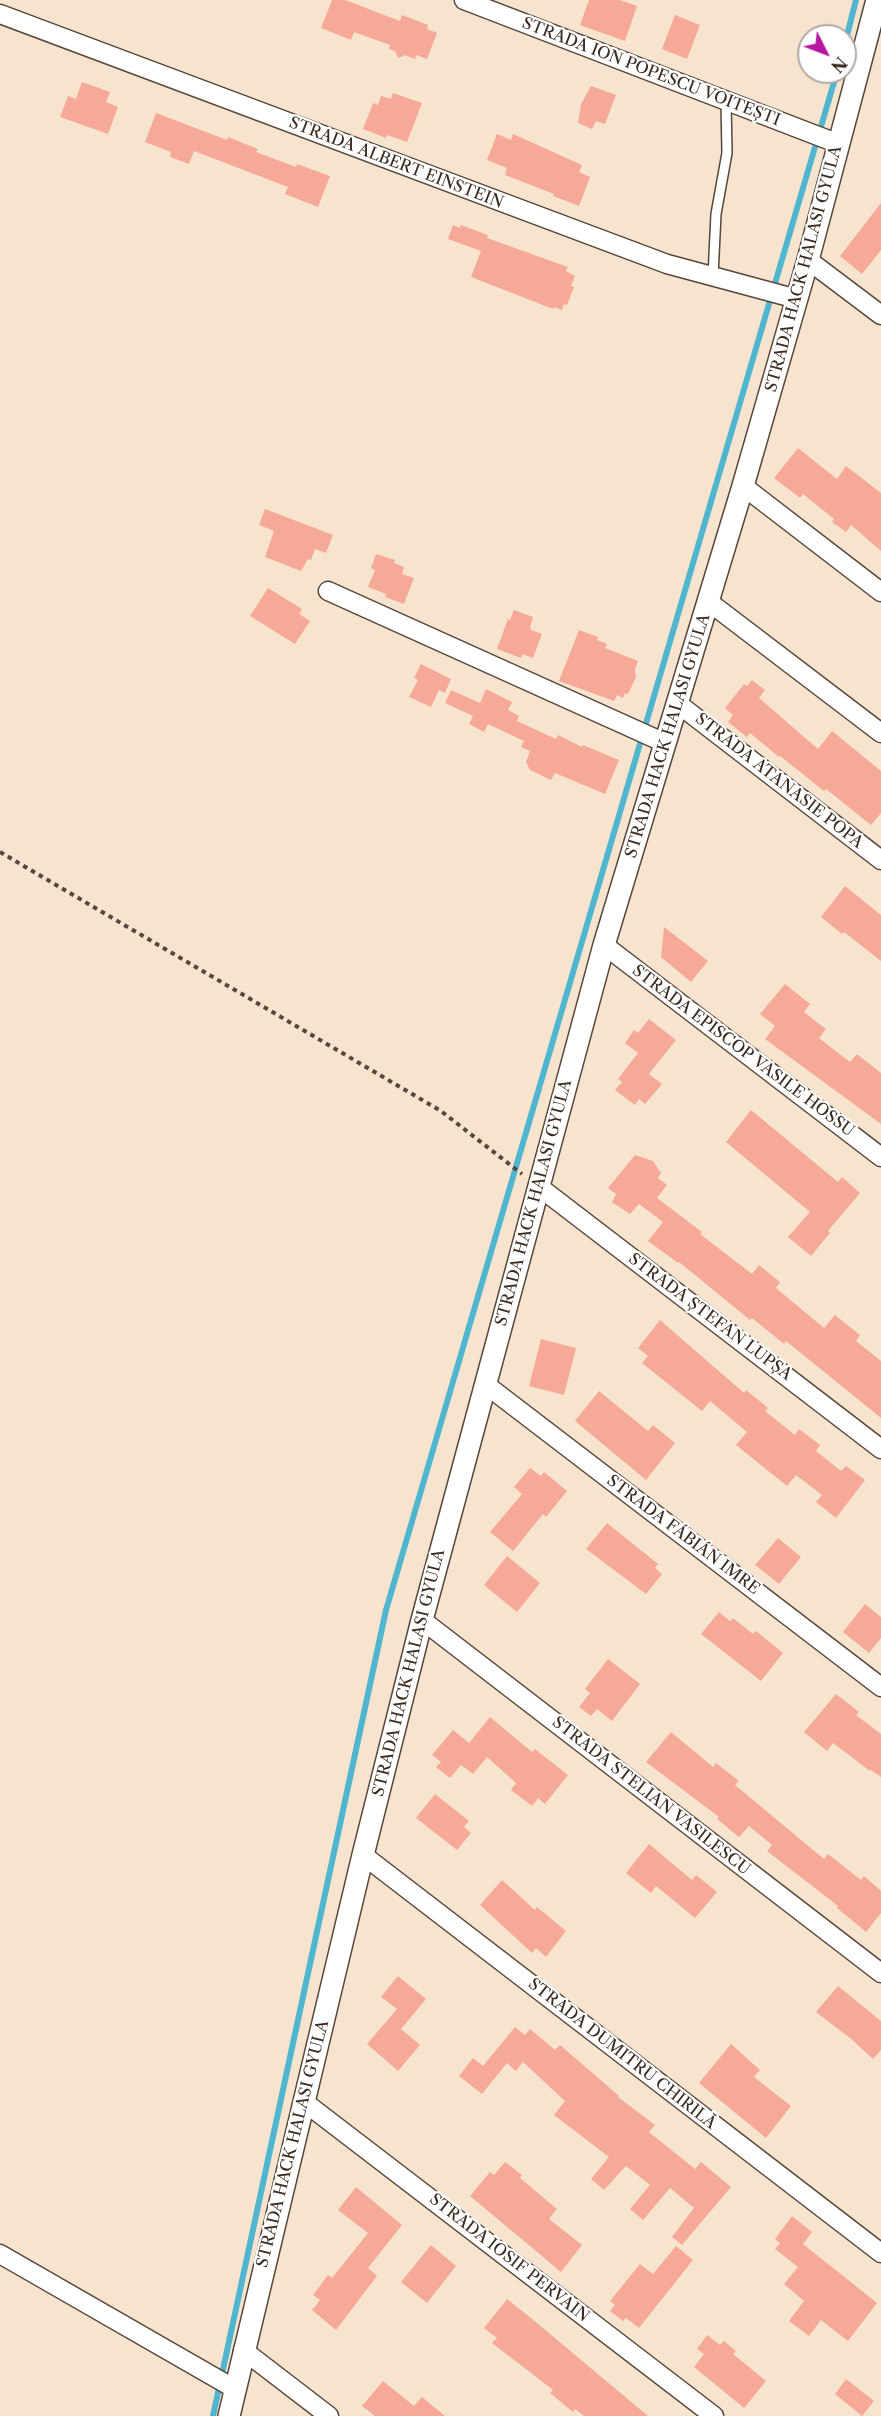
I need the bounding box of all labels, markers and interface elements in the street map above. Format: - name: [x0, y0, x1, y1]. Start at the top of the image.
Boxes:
- street label: STRADA ION POPESCU VOITEȘTI: [519, 14, 783, 130]
- north arrow: [797, 24, 857, 84]
- text: N: [827, 53, 851, 77]
- street label: STRADA ALBERT EINSTEIN: [286, 113, 506, 213]
- street label: STRADA HACK HALASI GYULA: [762, 144, 846, 394]
- street label: STRADA HACK HALASI GYULA: [622, 612, 714, 860]
- street label: STRADA ATANASIE POPA: [691, 709, 867, 853]
- street label: STRADA EPISCOP VASILE HOSSU: [628, 961, 858, 1141]
- street label: STRADA HACK HALASI GYULA: [492, 1078, 576, 1328]
- street label: STRADA ȘTEFAN LUPȘA: [625, 1249, 795, 1385]
- street label: STRADA FÁBIÁN IMRE: [603, 1471, 763, 1599]
- street label: STRADA HACK HALASI GYULA: [369, 1547, 449, 1799]
- street label: STRADA STELIAN VASILESCU: [548, 1713, 754, 1879]
- street label: STRADA DUMITRU CHIRILĂ: [524, 1975, 720, 2133]
- street label: STRADA HACK HALASI GYULA: [253, 2018, 333, 2270]
- street label: STRADA IOSIF PERVAIN: [425, 2190, 593, 2326]

